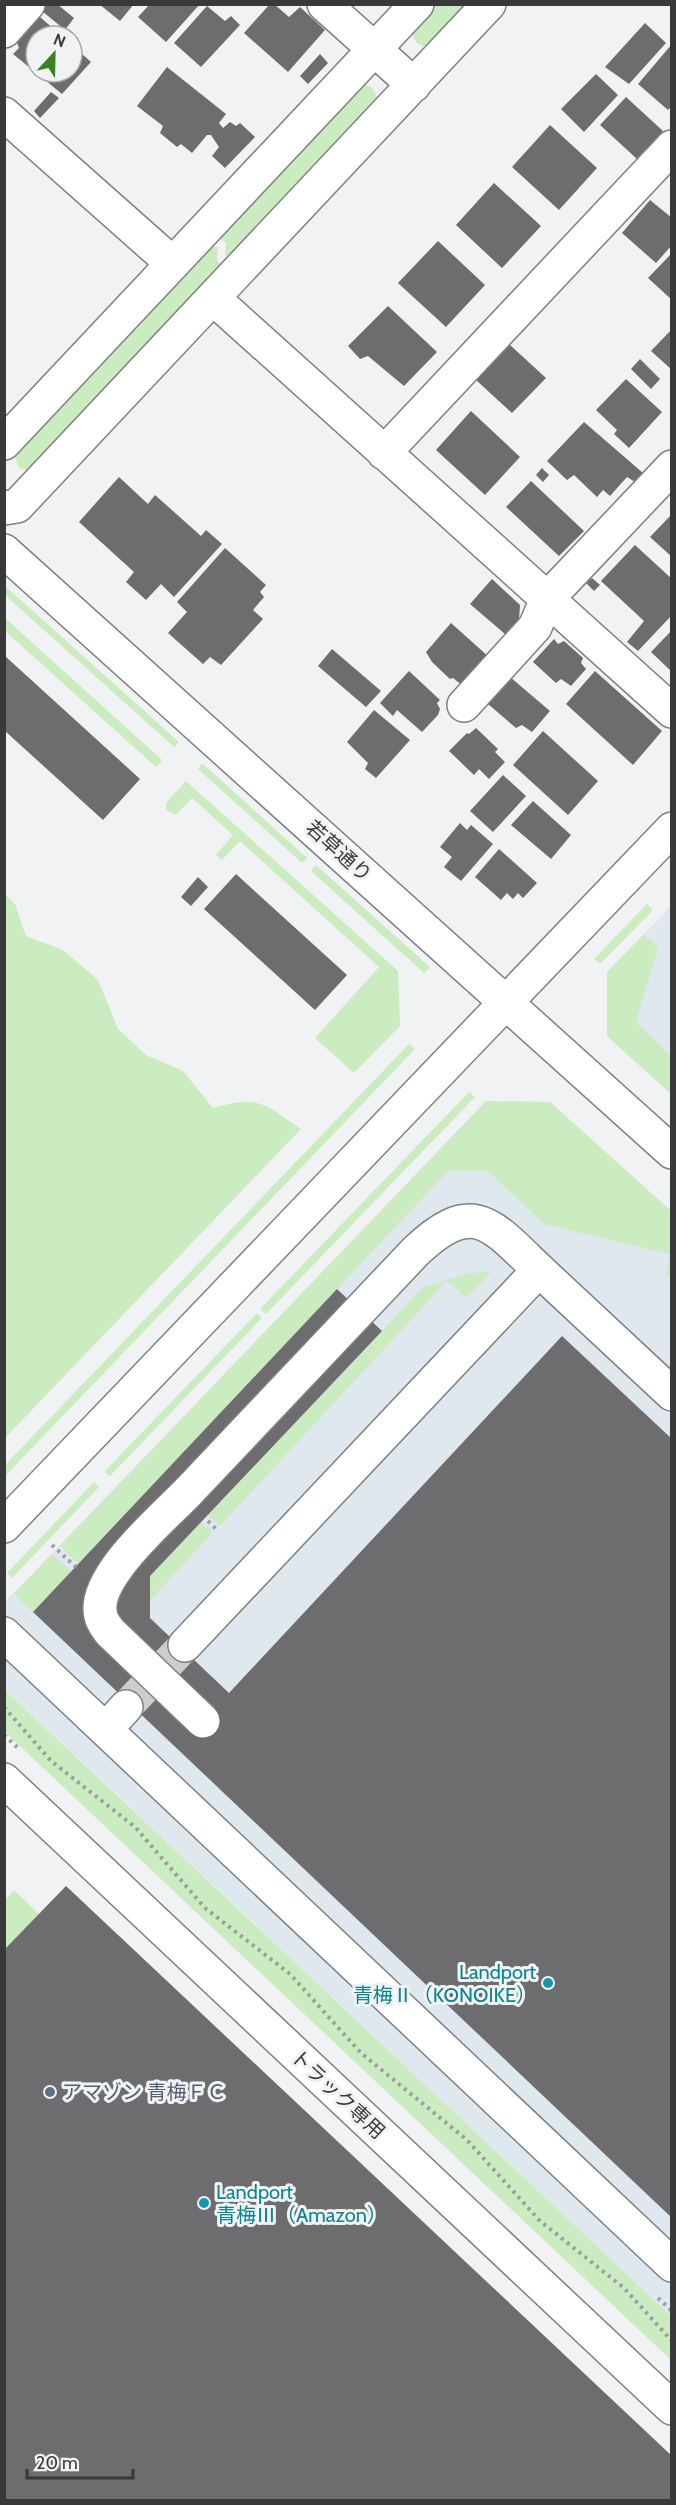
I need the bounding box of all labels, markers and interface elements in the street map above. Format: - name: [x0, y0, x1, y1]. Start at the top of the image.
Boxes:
- north arrow: [24, 24, 84, 84]
- text: N: [51, 30, 68, 51]
- street label: 若草通り: [301, 815, 377, 887]
- place label: Landport 青梅Ⅱ（KONOIKE）: [353, 1960, 536, 2007]
- marker: Landport 青梅Ⅱ（KONOIKE）: [541, 1976, 555, 1990]
- street label: トラック専用: [286, 2044, 390, 2144]
- place label: アマゾン 青梅ＦＣ: [62, 2080, 227, 2104]
- marker: アマゾン 青梅ＦＣ: [43, 2085, 57, 2099]
- place label: Landport 青梅Ⅲ（Amazon）: [216, 2180, 387, 2227]
- marker: Landport 青梅Ⅲ（Amazon）: [197, 2196, 211, 2210]
- scale bar: [27, 2442, 134, 2480]
- text: 20 m: [36, 2452, 78, 2474]

